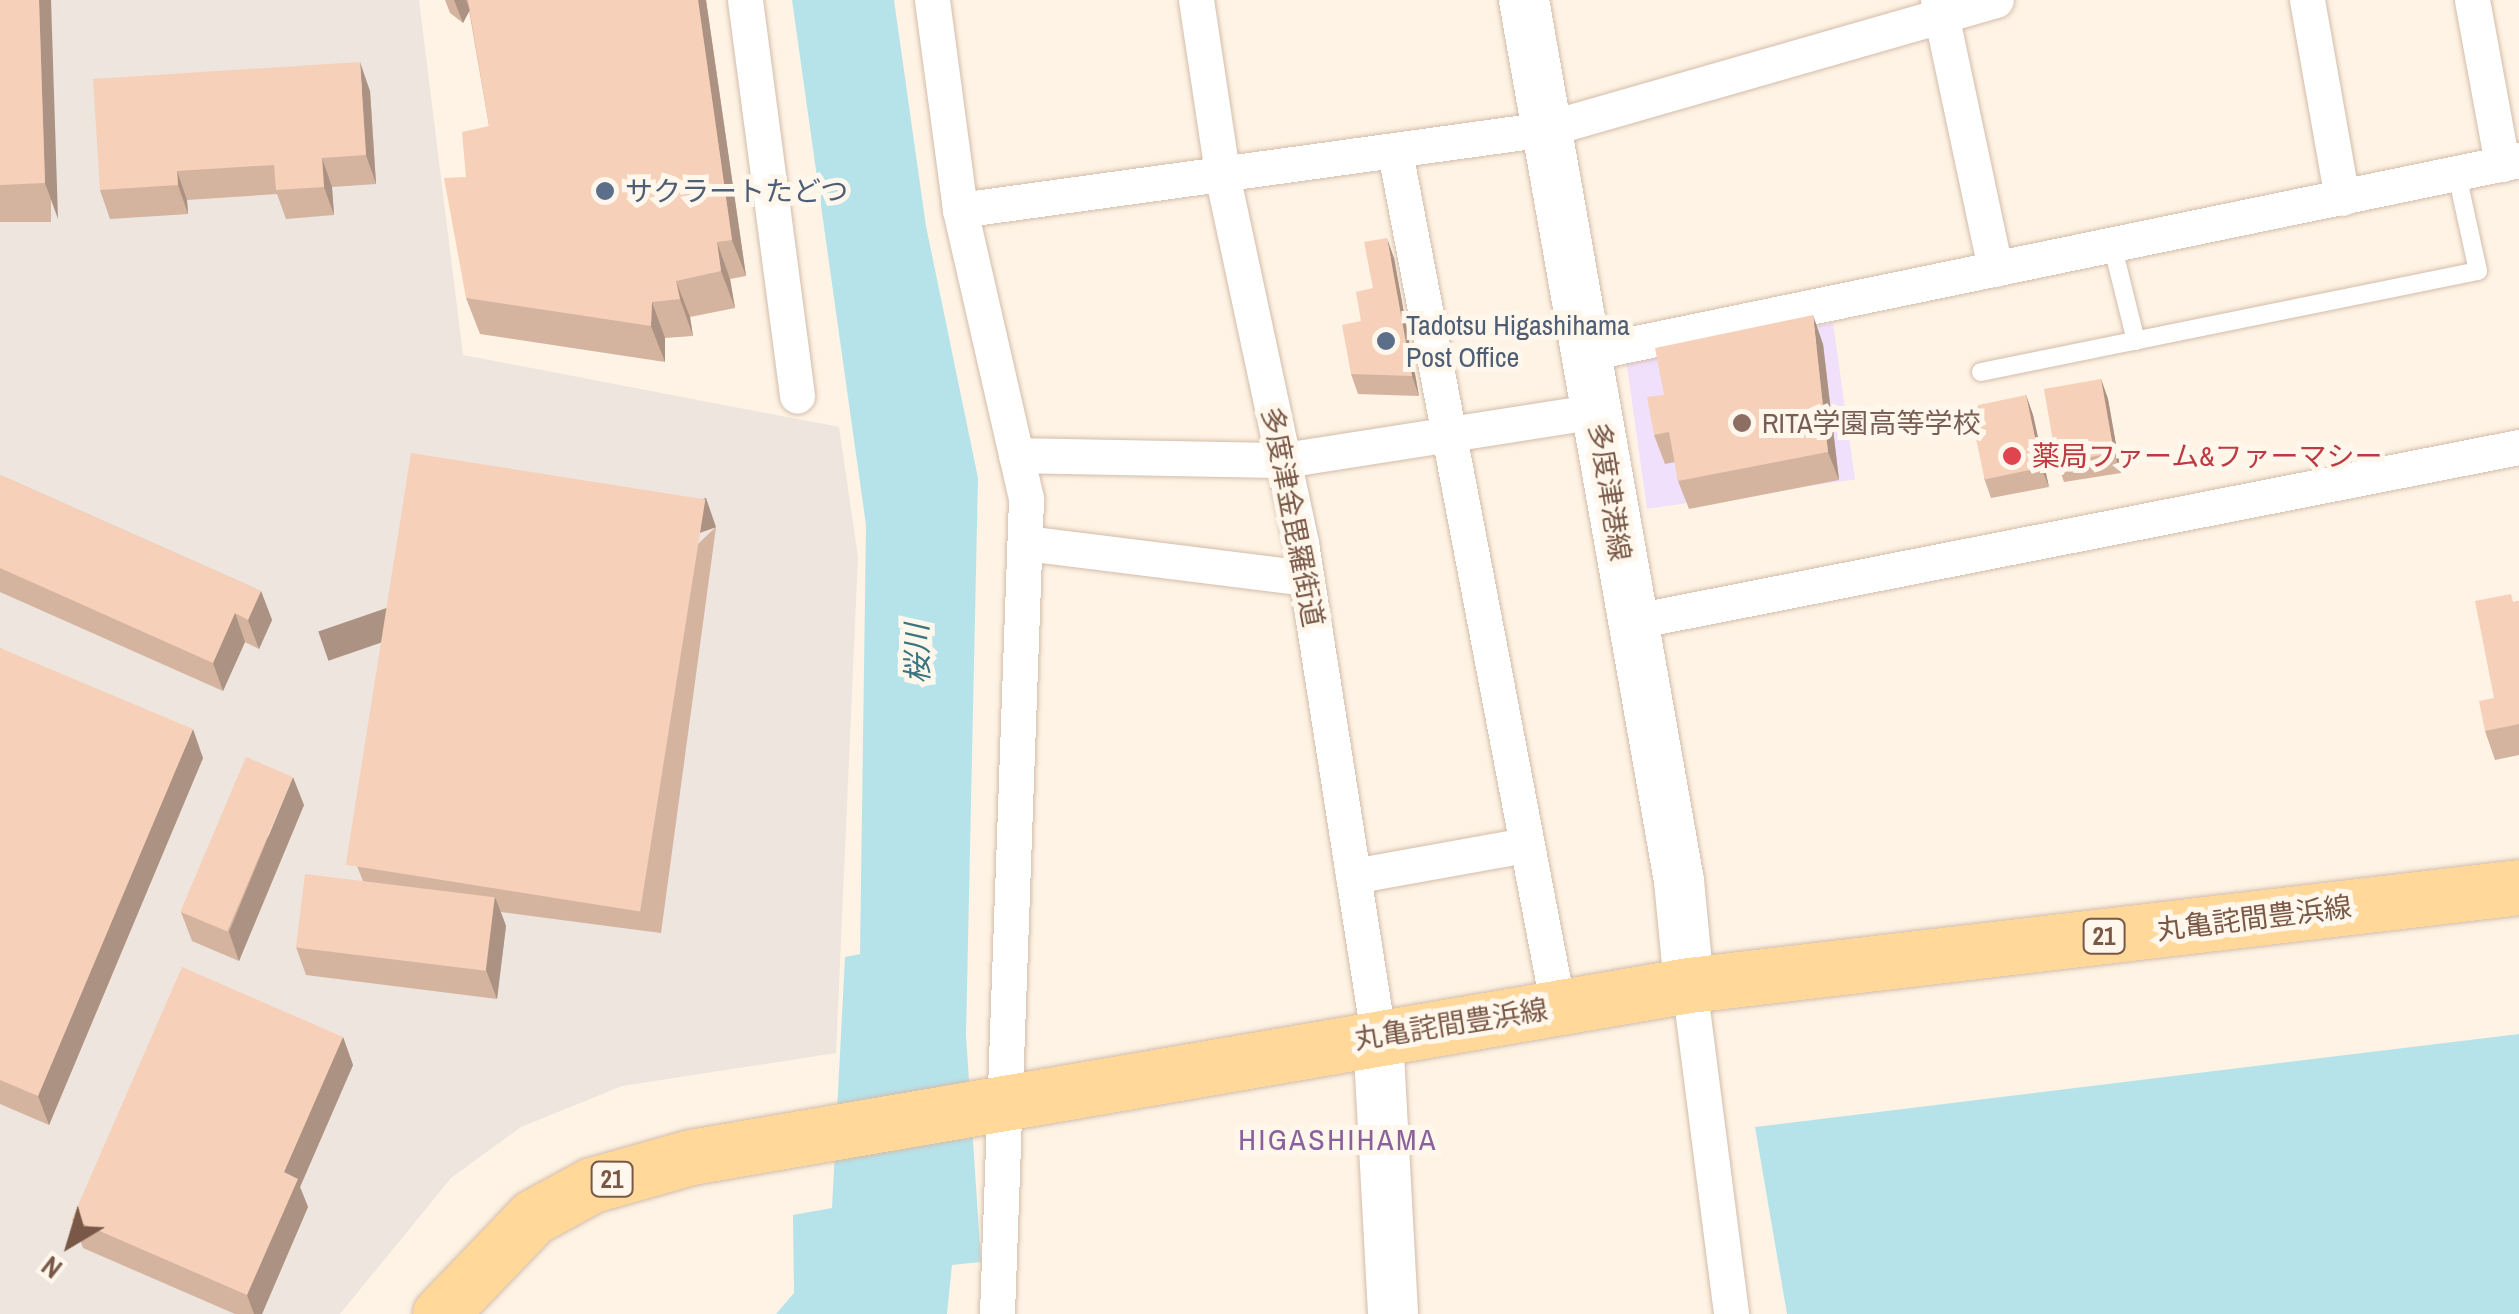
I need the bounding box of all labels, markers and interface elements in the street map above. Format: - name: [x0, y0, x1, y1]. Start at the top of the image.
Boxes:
- place label: サクラートたどつ: [625, 174, 849, 208]
- marker: サクラートたどつ: [594, 180, 616, 202]
- place label: Tadotsu Higashihama Post Office: [1406, 308, 1630, 374]
- marker: Tadotsu Higashihama Post Office: [1375, 330, 1397, 352]
- street label: 多度津金毘羅街道: [1255, 404, 1331, 630]
- place label: RITA学園高等学校: [1762, 406, 1981, 440]
- marker: RITA学園高等学校: [1731, 412, 1753, 434]
- street label: 多度津港線: [1582, 420, 1638, 564]
- place label: 薬局ファーム&ファーマシー: [2032, 439, 2383, 473]
- marker: 薬局ファーム&ファーマシー: [2001, 445, 2023, 467]
- water label: 桜川: [898, 624, 936, 684]
- street label: 丸亀詫間豊浜線: [2155, 889, 2353, 947]
- road number: 21: [2082, 916, 2126, 956]
- street label: 丸亀詫間豊浜線: [1352, 992, 1550, 1056]
- district label: HIGASHIHAMA: [1238, 1121, 1438, 1157]
- road number: 21: [590, 1159, 634, 1199]
- north arrow: [20, 1194, 120, 1294]
- text: N: [33, 1248, 70, 1288]

